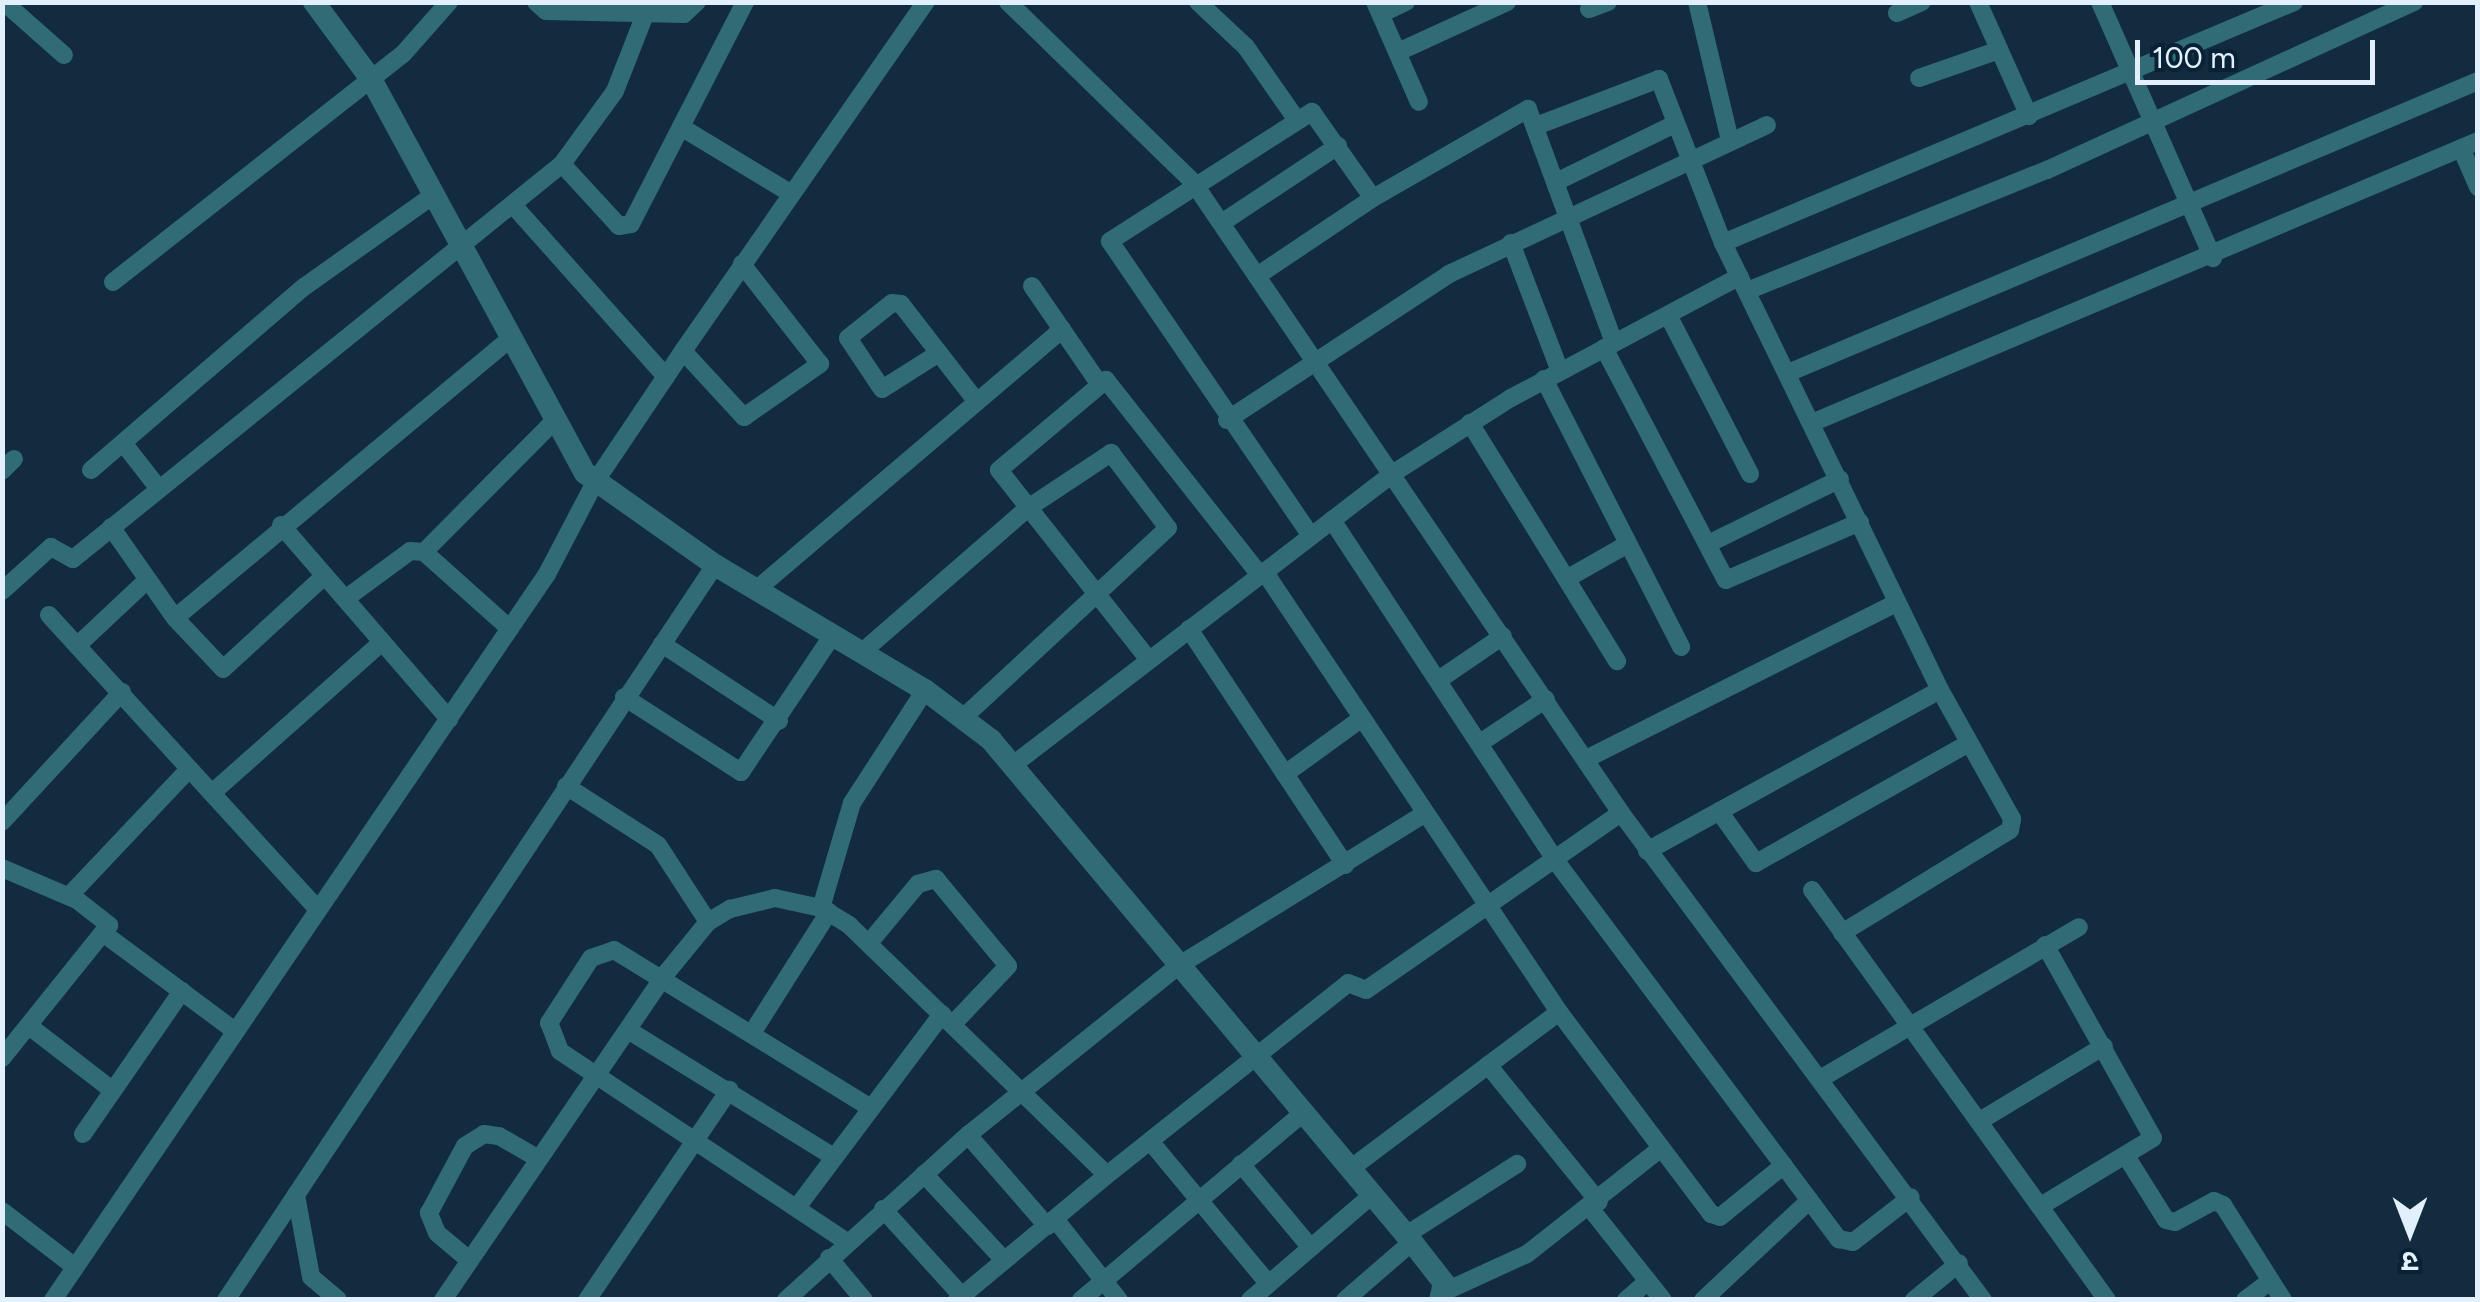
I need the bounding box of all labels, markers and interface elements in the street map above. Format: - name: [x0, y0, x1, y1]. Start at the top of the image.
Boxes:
- scale bar: [2140, 20, 2380, 82]
- text: 100 m: [2152, 39, 2236, 76]
- north arrow: [2360, 1182, 2460, 1282]
- text: उ: [2402, 1245, 2418, 1279]

